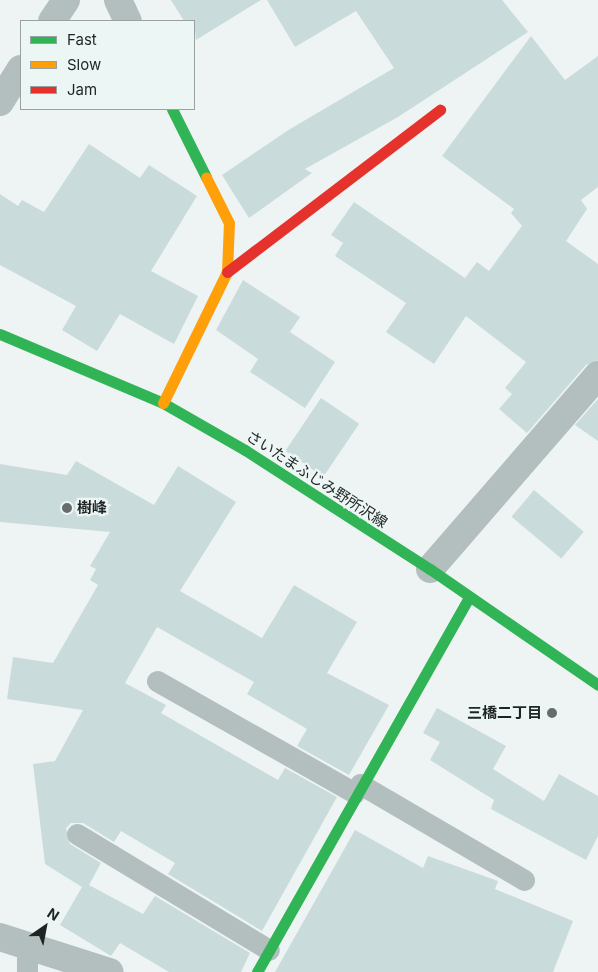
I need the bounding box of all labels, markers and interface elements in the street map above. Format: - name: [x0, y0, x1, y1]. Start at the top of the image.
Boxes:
- legend: [20, 20, 195, 110]
- text: Fast: [67, 30, 97, 49]
- text: Slow: [67, 55, 101, 74]
- text: Jam: [67, 80, 97, 99]
- street label: さいたまふじみ野所沢線: [243, 427, 391, 531]
- place label: 樹峰: [77, 499, 107, 517]
- marker: 樹峰: [61, 502, 73, 514]
- place label: 三橋二丁目: [467, 704, 542, 722]
- marker: 三橋二丁目: [546, 707, 558, 719]
- north arrow: [20, 902, 70, 952]
- text: N: [44, 904, 63, 924]

